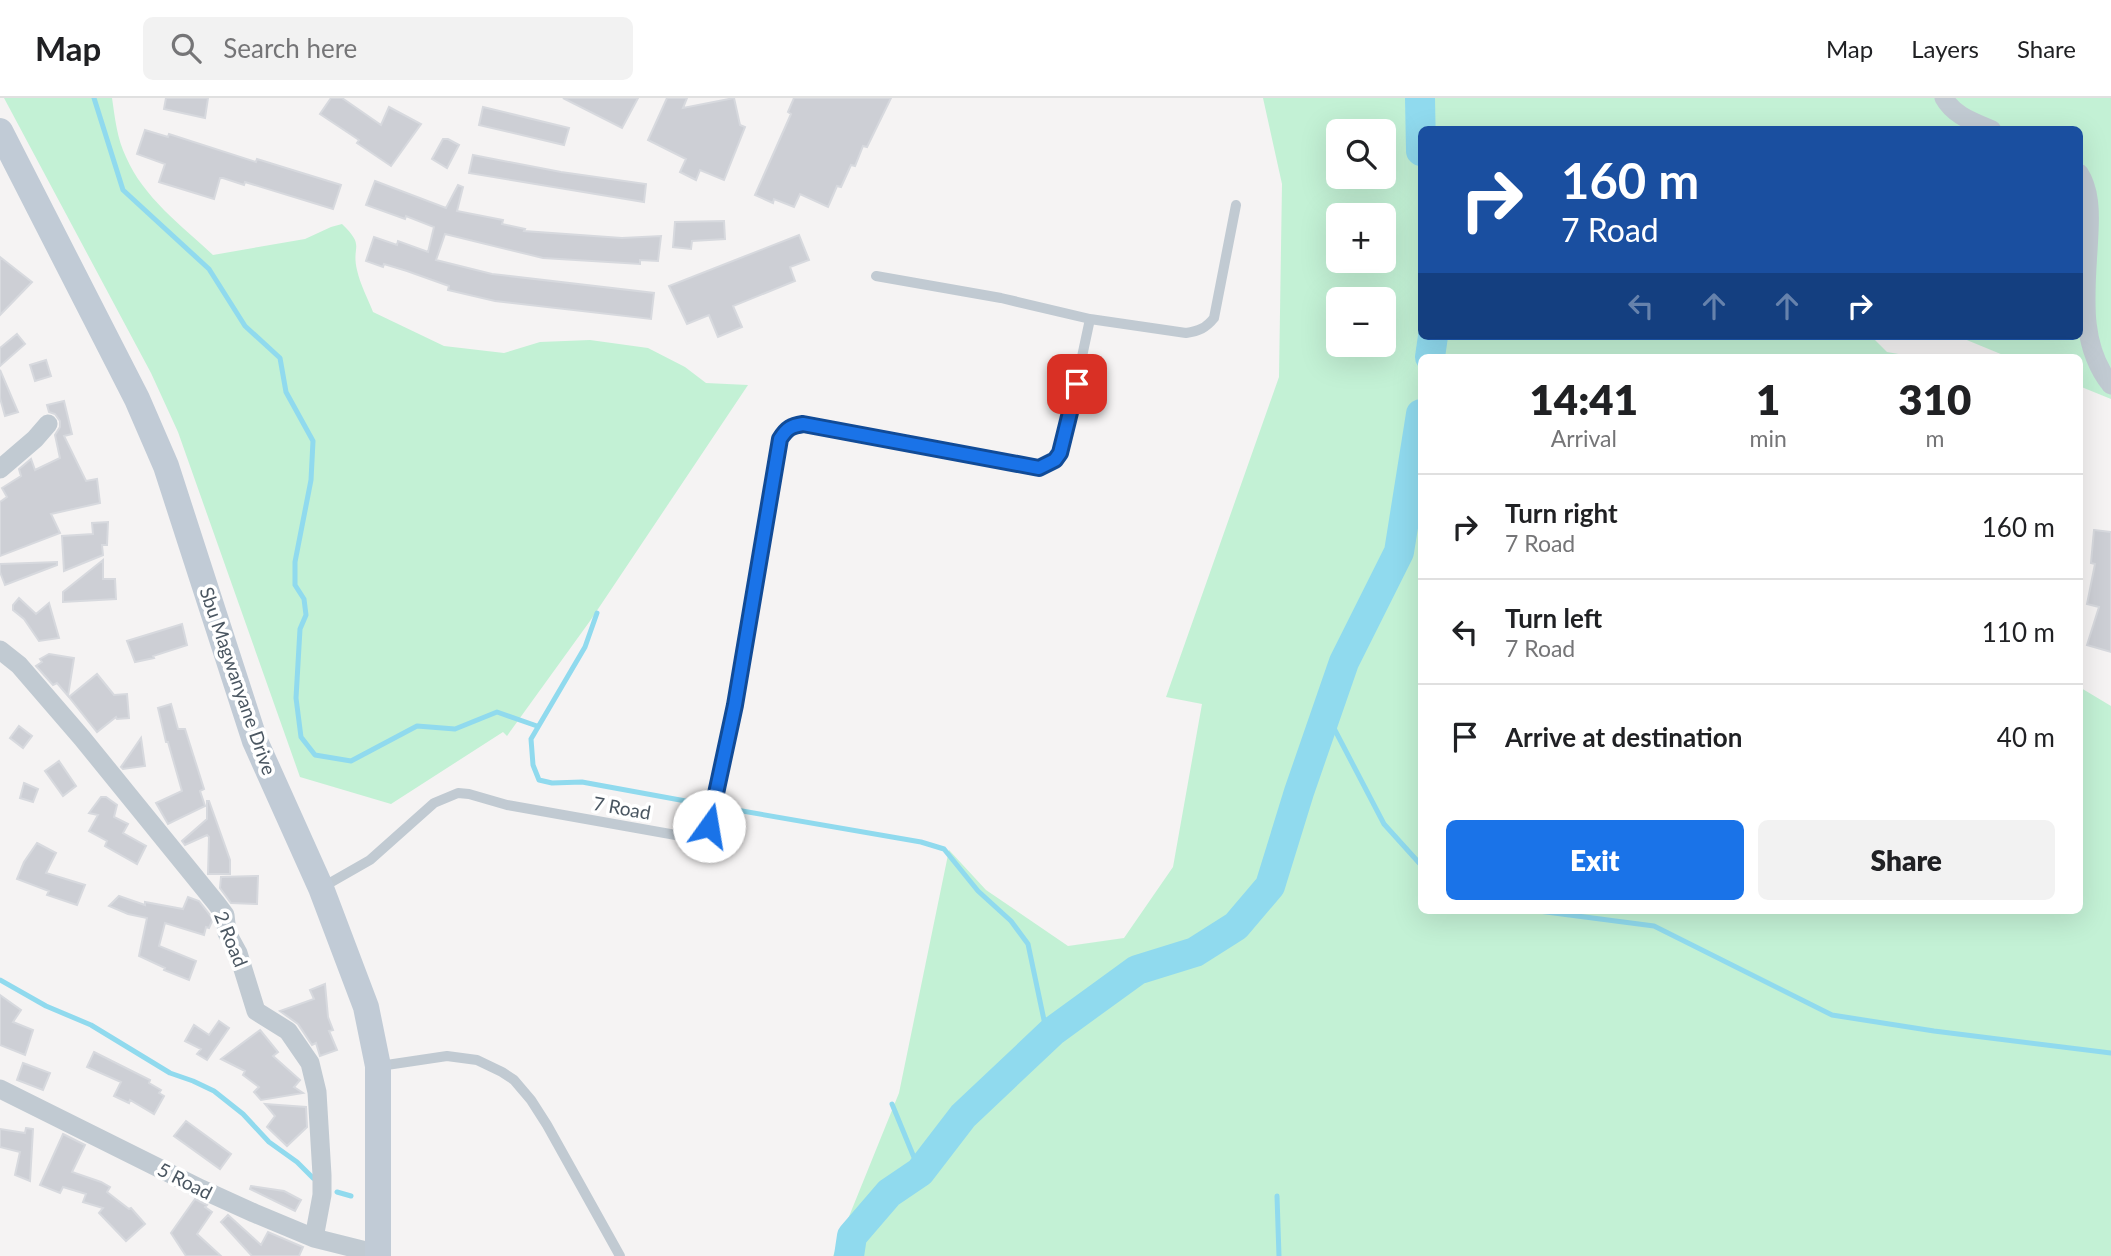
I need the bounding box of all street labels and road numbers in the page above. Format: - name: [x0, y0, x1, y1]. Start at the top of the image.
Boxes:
- street label: Sbu Magwanyane Drive: [195, 584, 281, 778]
- street label: 7 Road: [592, 791, 653, 824]
- street label: 2 Road: [210, 908, 253, 970]
- street label: 5 Road: [154, 1157, 216, 1204]

